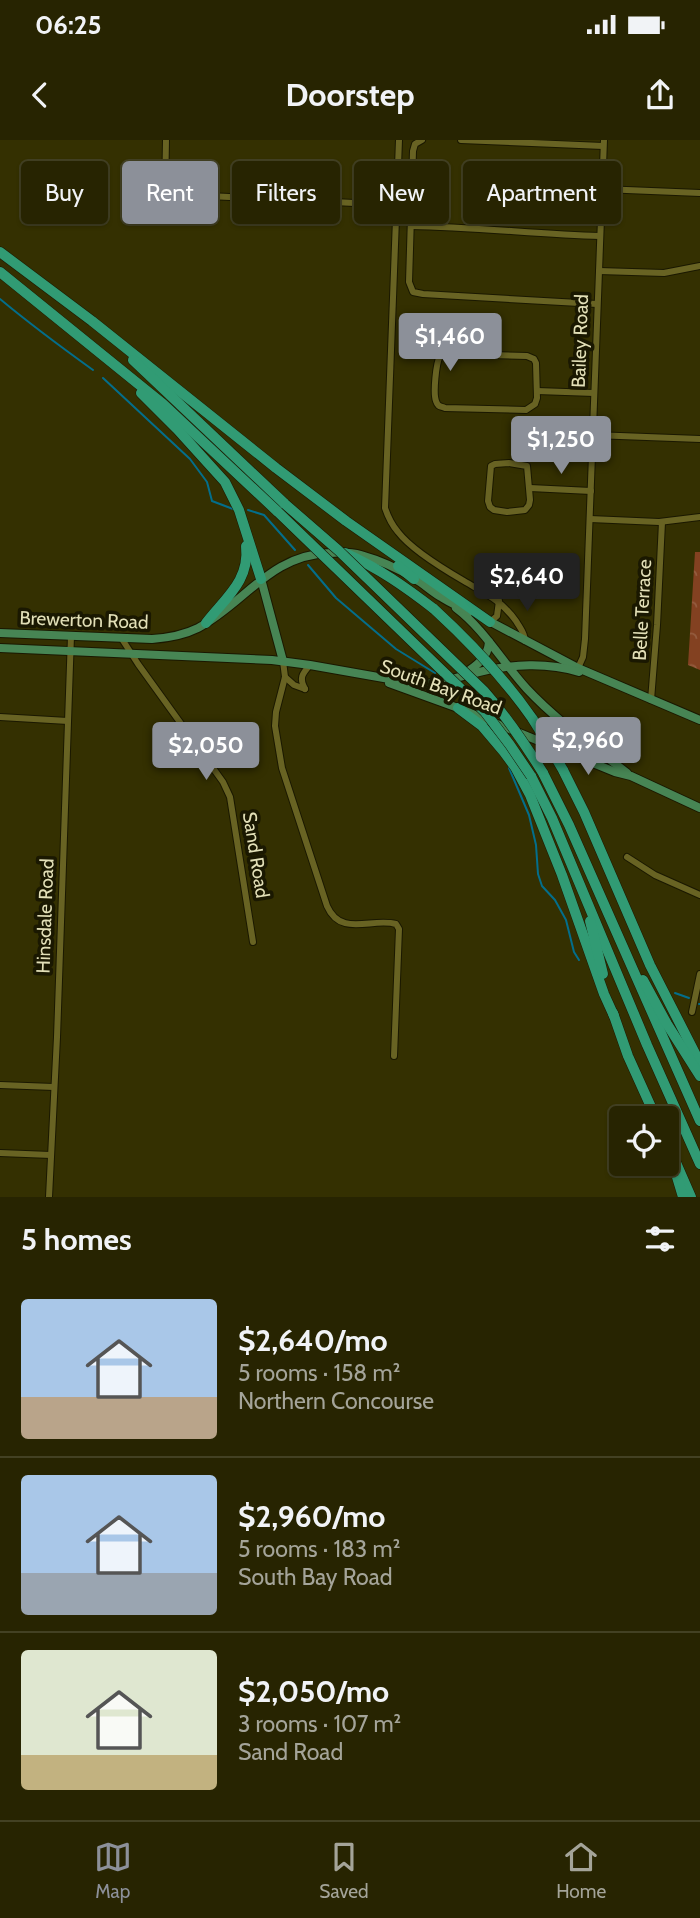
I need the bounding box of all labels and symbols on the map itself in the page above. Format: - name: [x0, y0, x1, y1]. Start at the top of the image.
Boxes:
- street label: Bailey Road: [567, 294, 593, 388]
- pin: $1,460: [393, 314, 507, 373]
- pin: $1,250: [504, 416, 618, 476]
- pin: $2,640: [470, 554, 584, 613]
- street label: Belle Terrace: [628, 558, 656, 661]
- street label: Brewerton Road: [19, 606, 149, 634]
- street label: South Bay Road: [377, 654, 505, 720]
- pin: $2,960: [531, 718, 645, 777]
- pin: $2,050: [149, 722, 263, 782]
- street label: Sand Road: [238, 810, 274, 900]
- street label: Hinsdale Road: [31, 858, 59, 974]

